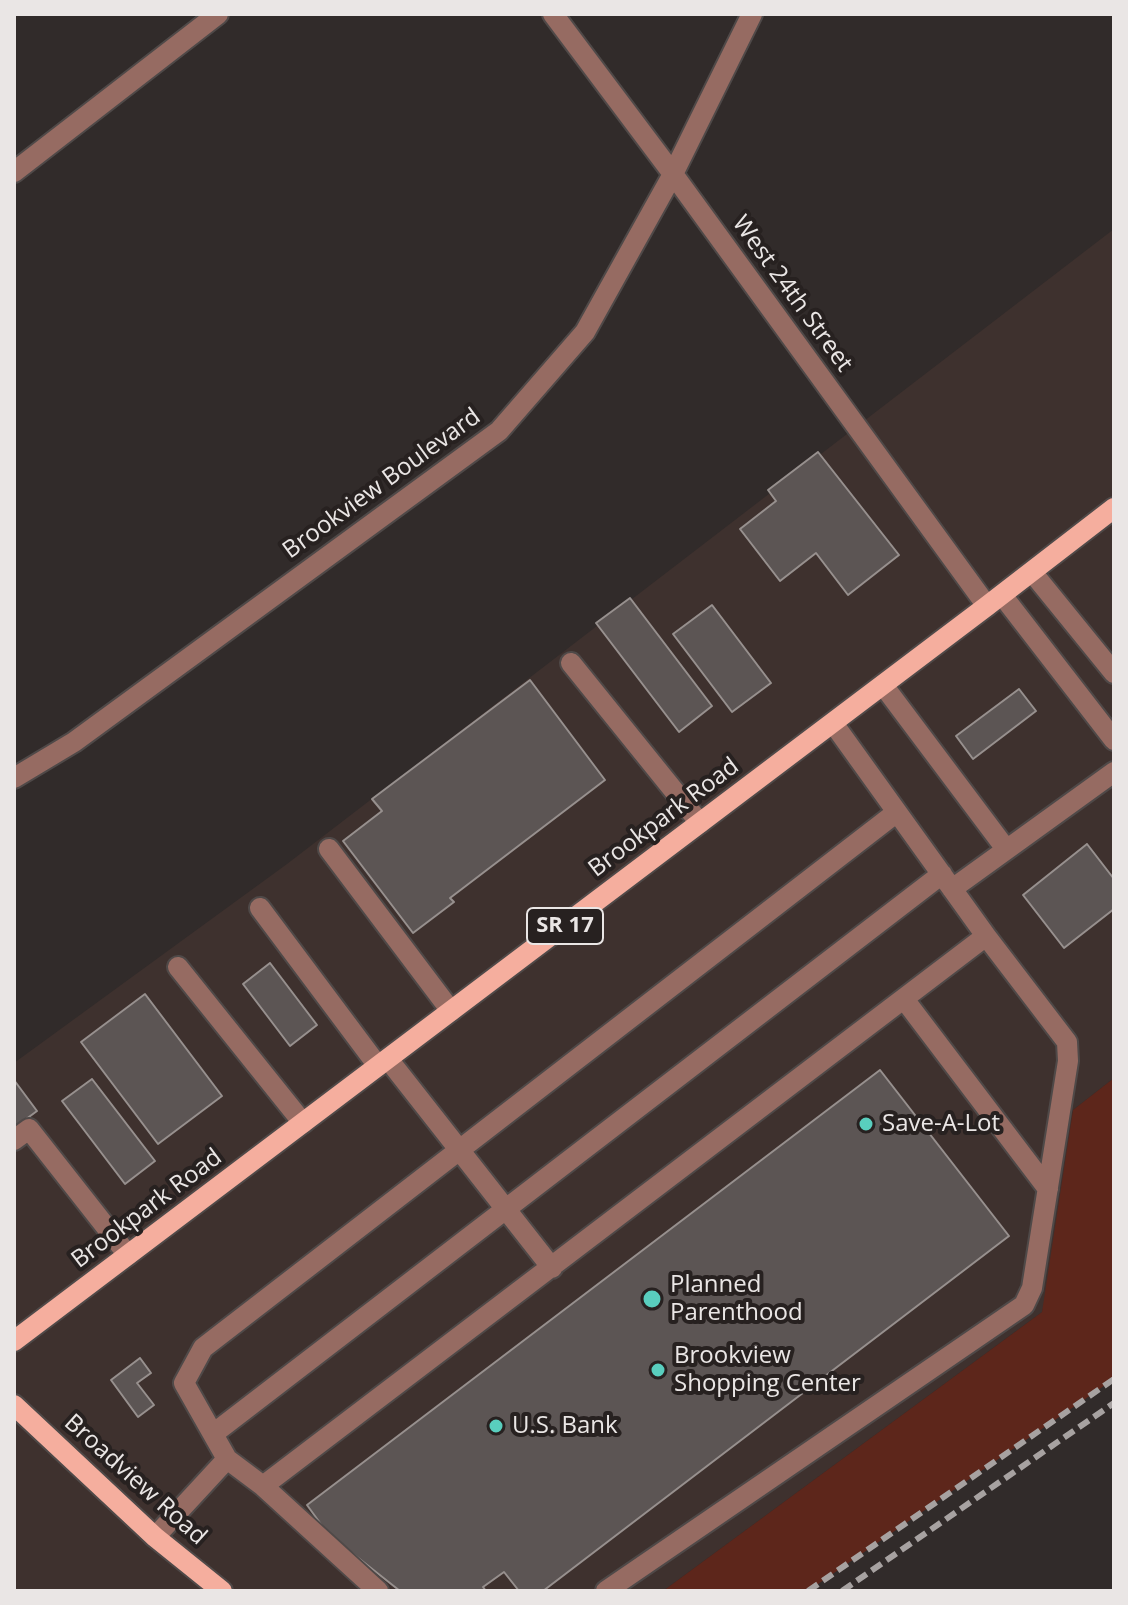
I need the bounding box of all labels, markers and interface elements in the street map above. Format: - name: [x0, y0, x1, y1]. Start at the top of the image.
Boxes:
- street label: West 24th Street: [726, 210, 858, 378]
- street label: Brookview Boulevard: [278, 403, 486, 565]
- street label: Brookpark Road: [583, 752, 745, 884]
- road number: SR 17: [527, 908, 603, 944]
- place label: Save-A-Lot: [882, 1110, 1000, 1138]
- marker: Save-A-Lot: [857, 1115, 875, 1133]
- street label: Brookpark Road: [66, 1143, 228, 1275]
- place label: Planned Parenthood: [670, 1271, 803, 1327]
- marker: Planned Parenthood: [641, 1288, 663, 1310]
- place label: Brookview Shopping Center: [674, 1342, 861, 1398]
- marker: Brookview Shopping Center: [649, 1361, 667, 1379]
- street label: Broadview Road: [58, 1409, 212, 1551]
- place label: U.S. Bank: [512, 1412, 618, 1440]
- marker: U.S. Bank: [487, 1417, 505, 1435]

